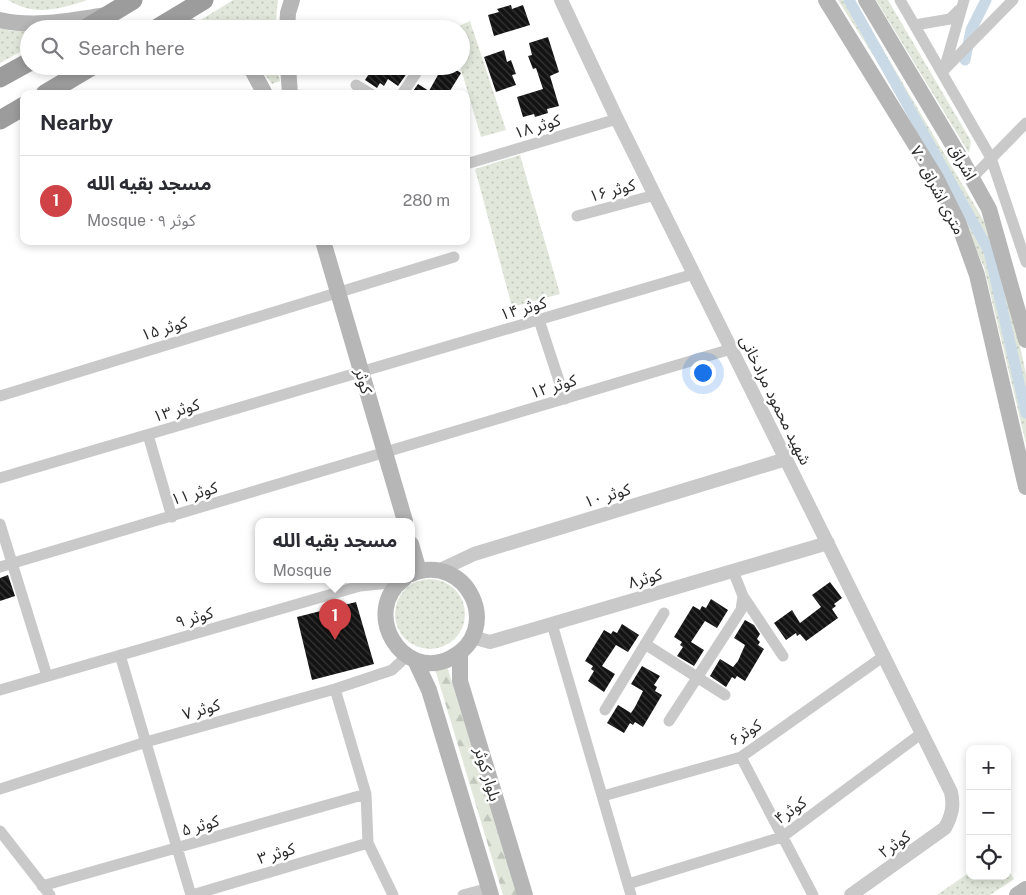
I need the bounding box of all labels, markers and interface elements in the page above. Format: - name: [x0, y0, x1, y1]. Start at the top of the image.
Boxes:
- search box: [20, 20, 470, 75]
- icon: search: [38, 34, 66, 62]
- text: Search here: [78, 37, 185, 59]
- text: Nearby: [40, 110, 113, 135]
- street label: کوثر ۱۸: [512, 110, 563, 143]
- street label: اشراق: [945, 141, 980, 184]
- street label: ۷۰ متری اشراق: [906, 143, 969, 238]
- text: مسجد بقیه الله: [87, 172, 212, 194]
- street label: کوثر ۱۶: [587, 175, 638, 206]
- text: 1: [53, 191, 59, 210]
- text: 280 m: [403, 191, 450, 210]
- text: Mosque · کوثر ۹: [87, 211, 196, 230]
- street label: کوثر ۱۴: [498, 293, 549, 324]
- street label: ۱۵ کوثر: [139, 312, 190, 345]
- street label: شهید محمود مرادخانی: [736, 332, 815, 468]
- your location: [690, 360, 716, 386]
- street label: کوثر: [351, 365, 376, 396]
- street label: کوثر ۱۲: [528, 370, 579, 403]
- street label: کوثر ۱۳: [151, 395, 202, 426]
- street label: کوثر ۱۱: [169, 478, 220, 509]
- street label: کوثر ۱۰: [582, 479, 633, 512]
- popup: [255, 518, 415, 583]
- text: مسجد بقیه الله: [273, 529, 397, 551]
- text: Mosque: [273, 561, 332, 580]
- street label: کوثر۸: [626, 564, 665, 592]
- pin: 1: [319, 599, 351, 640]
- street label: کوثر ۹: [173, 603, 216, 632]
- street label: کوثر ۷: [180, 695, 223, 724]
- street label: کوثر۶: [726, 715, 765, 750]
- street label: بلوار کوثر: [470, 744, 505, 803]
- map controls: [966, 745, 1011, 880]
- button: +: [966, 745, 1011, 790]
- button: −: [966, 790, 1011, 835]
- street label: کوثر۴: [771, 793, 810, 828]
- street label: کوثر ۵: [179, 811, 222, 840]
- street label: کوثر۲: [875, 827, 914, 862]
- button: locate: [966, 835, 1011, 880]
- street label: کوثر ۳: [255, 839, 298, 868]

